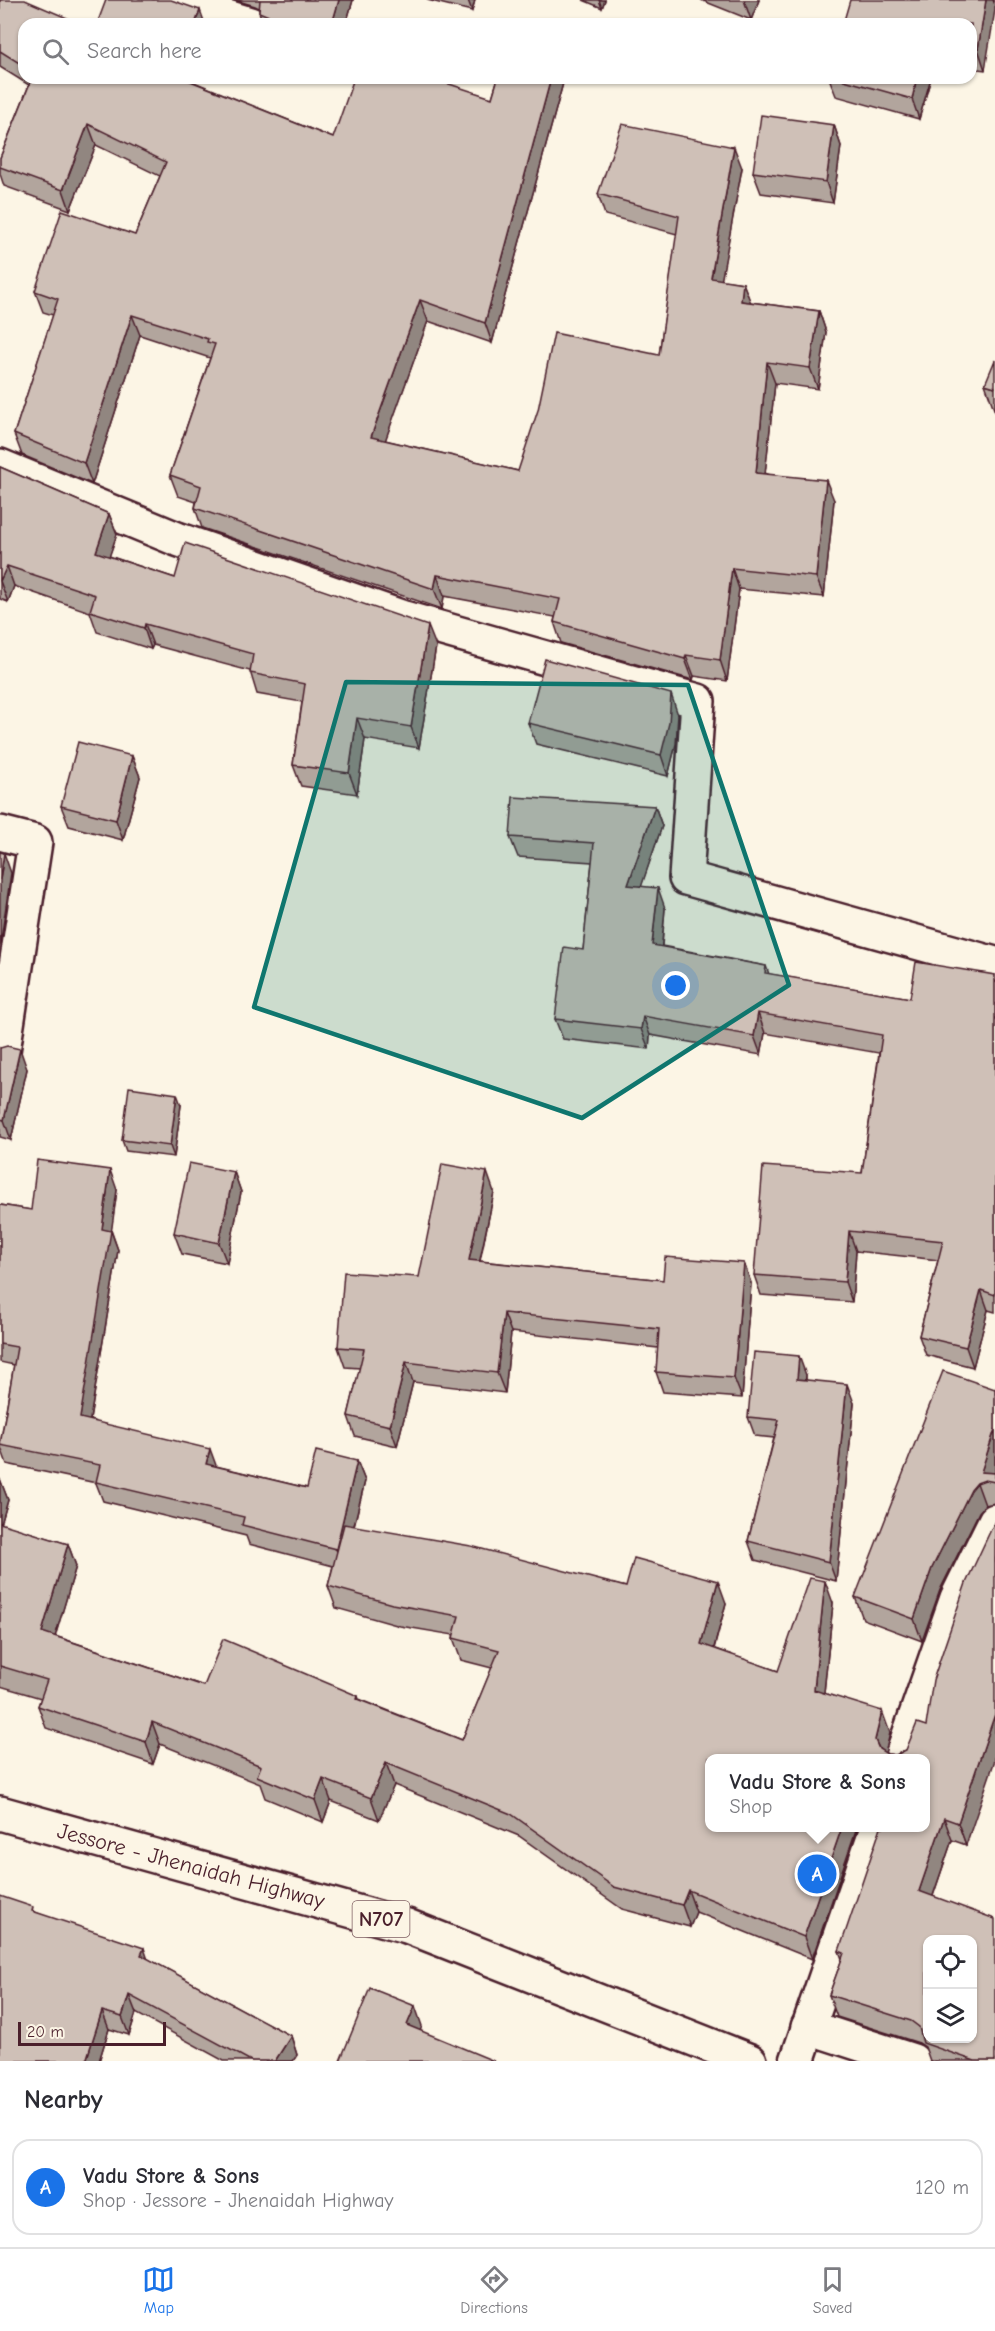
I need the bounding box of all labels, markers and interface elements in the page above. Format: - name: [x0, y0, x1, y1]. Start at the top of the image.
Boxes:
- search box: [18, 18, 977, 84]
- icon: search: [39, 35, 72, 68]
- text: Search here: [87, 38, 202, 64]
- your location: [661, 971, 690, 1000]
- popup: [705, 1754, 930, 1832]
- text: Vadu Store & Sons: [729, 1769, 906, 1795]
- text: Shop: [729, 1795, 772, 1818]
- street label: Jessore - Jhenaidah Highway: [54, 1818, 328, 1914]
- pin: A: [798, 1852, 836, 1896]
- road number: N707: [352, 1901, 410, 1937]
- map controls: [923, 1935, 977, 2043]
- button: locate: [923, 1935, 977, 1989]
- button: layers: [923, 1989, 977, 2043]
- scale bar: [18, 2019, 166, 2046]
- text: 20 m: [27, 2023, 64, 2041]
- text: Nearby: [24, 2085, 103, 2115]
- text: Vadu Store & Sons: [83, 2163, 259, 2189]
- text: A: [40, 2176, 51, 2199]
- text: 120 m: [915, 2176, 969, 2199]
- text: Shop · Jessore - Jhenaidah Highway: [83, 2189, 393, 2212]
- tab: Map: [142, 2263, 175, 2317]
- tab: Directions: [460, 2263, 528, 2317]
- tab: Saved: [813, 2263, 853, 2317]

